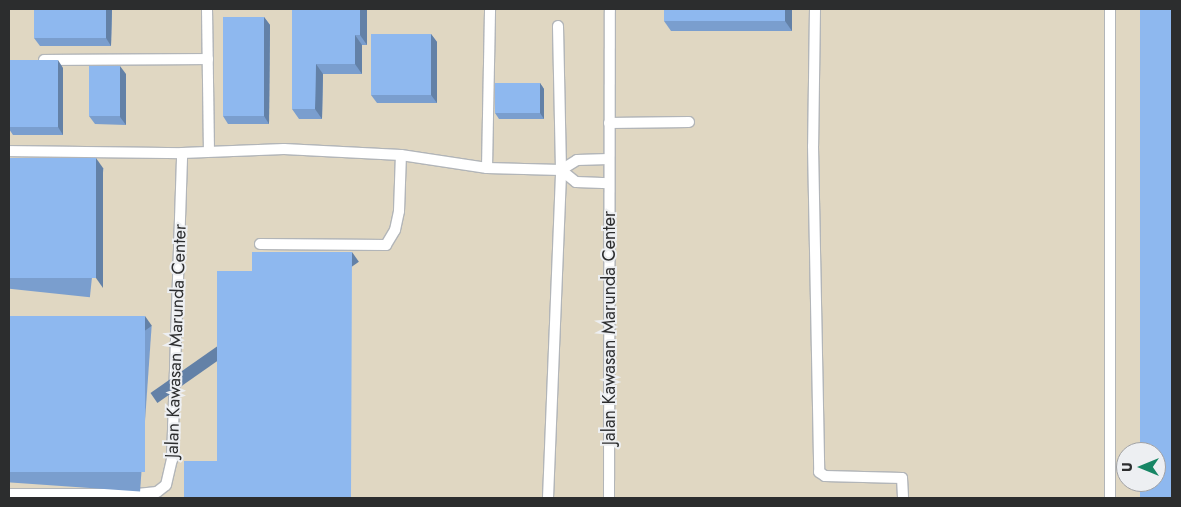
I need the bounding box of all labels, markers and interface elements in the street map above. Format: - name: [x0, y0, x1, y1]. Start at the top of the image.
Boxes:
- street label: Jalan Kawasan Marunda Center: [598, 211, 620, 445]
- street label: Jalan Kawasan Marunda Center: [161, 223, 191, 459]
- north arrow: [1116, 442, 1166, 492]
- text: U: [1117, 462, 1137, 472]

